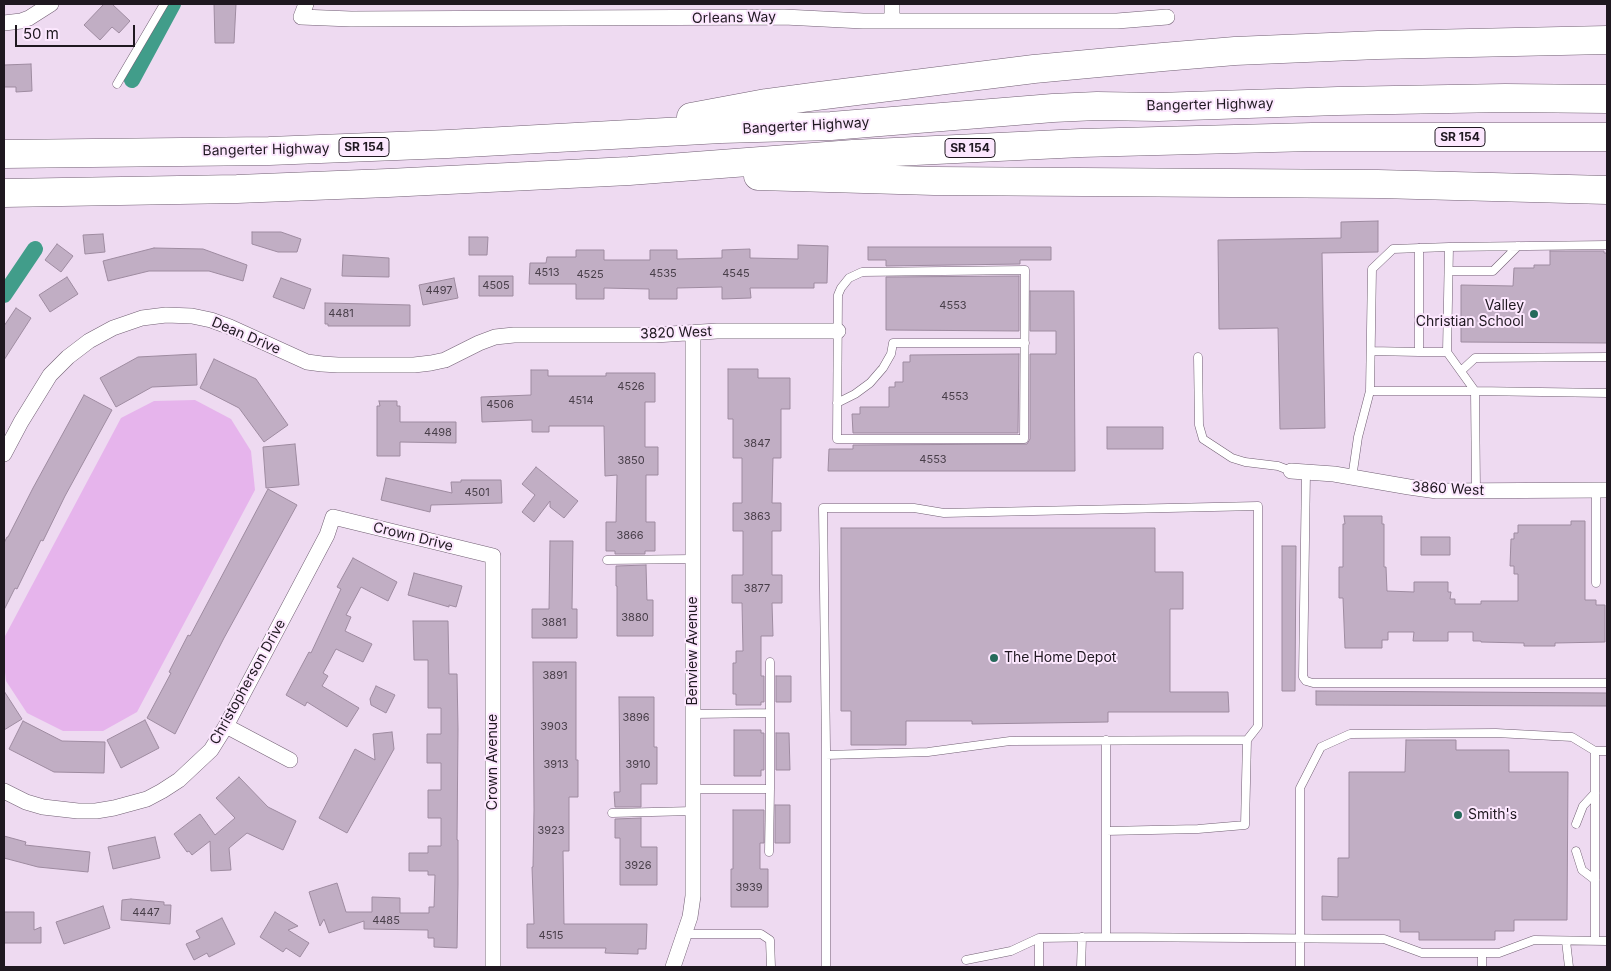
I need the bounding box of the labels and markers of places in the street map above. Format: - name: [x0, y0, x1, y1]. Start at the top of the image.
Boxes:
- place label: Valley Christian School: [1416, 298, 1524, 331]
- marker: Valley Christian School: [1528, 308, 1540, 320]
- place label: The Home Depot: [1004, 650, 1116, 666]
- marker: The Home Depot: [988, 652, 1000, 664]
- place label: Smith's: [1468, 807, 1517, 823]
- marker: Smith's: [1452, 809, 1464, 821]

